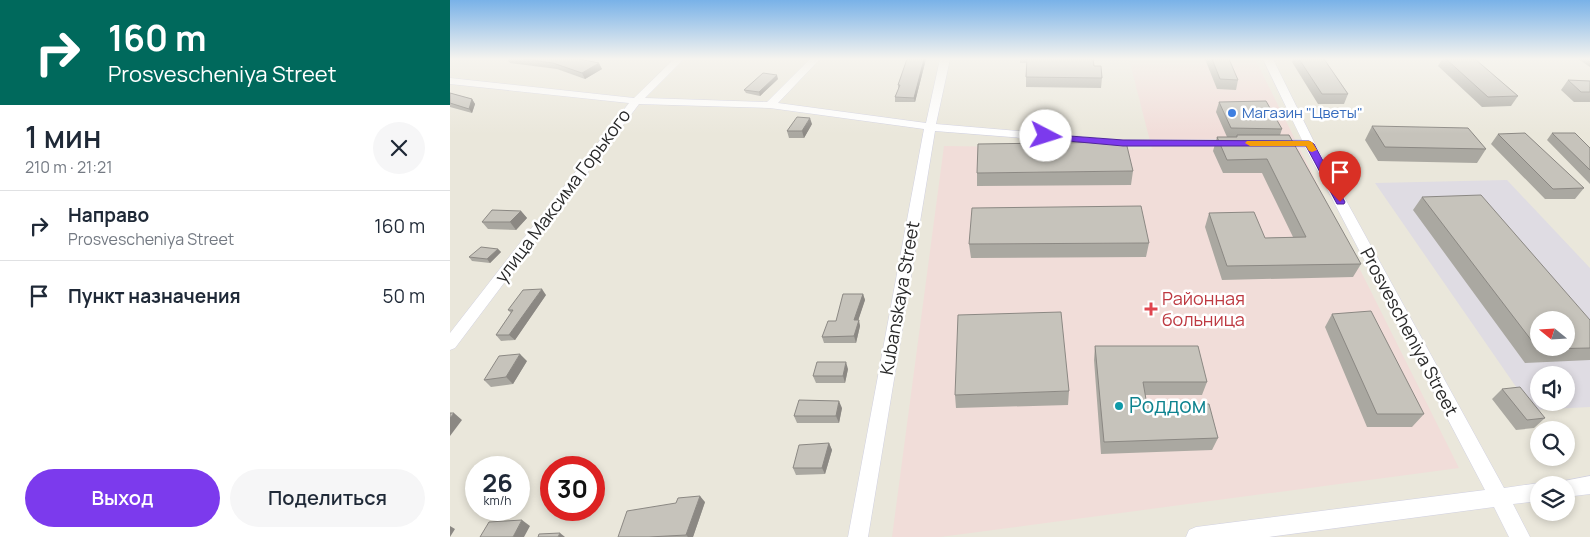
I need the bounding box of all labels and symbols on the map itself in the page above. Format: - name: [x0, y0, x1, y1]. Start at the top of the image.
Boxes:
- place label: Магазин "Цветы": [1242, 102, 1363, 123]
- street label: улица Максима Горького: [489, 104, 636, 287]
- marker: Магазин "Цветы": [1226, 107, 1238, 119]
- position arrow: [1019, 109, 1071, 161]
- pin: [1319, 151, 1361, 202]
- street label: Kubanskaya Street: [874, 219, 924, 376]
- street label: Prosvescheniya Street: [1355, 243, 1464, 420]
- place label: Районная больница: [1162, 286, 1245, 331]
- marker: Районная больница: [1144, 302, 1158, 316]
- north arrow: [1530, 311, 1575, 356]
- place label: Роддом: [1129, 391, 1206, 419]
- marker: Роддом: [1113, 400, 1125, 412]
- speed limit sign: 30: [540, 456, 605, 521]

